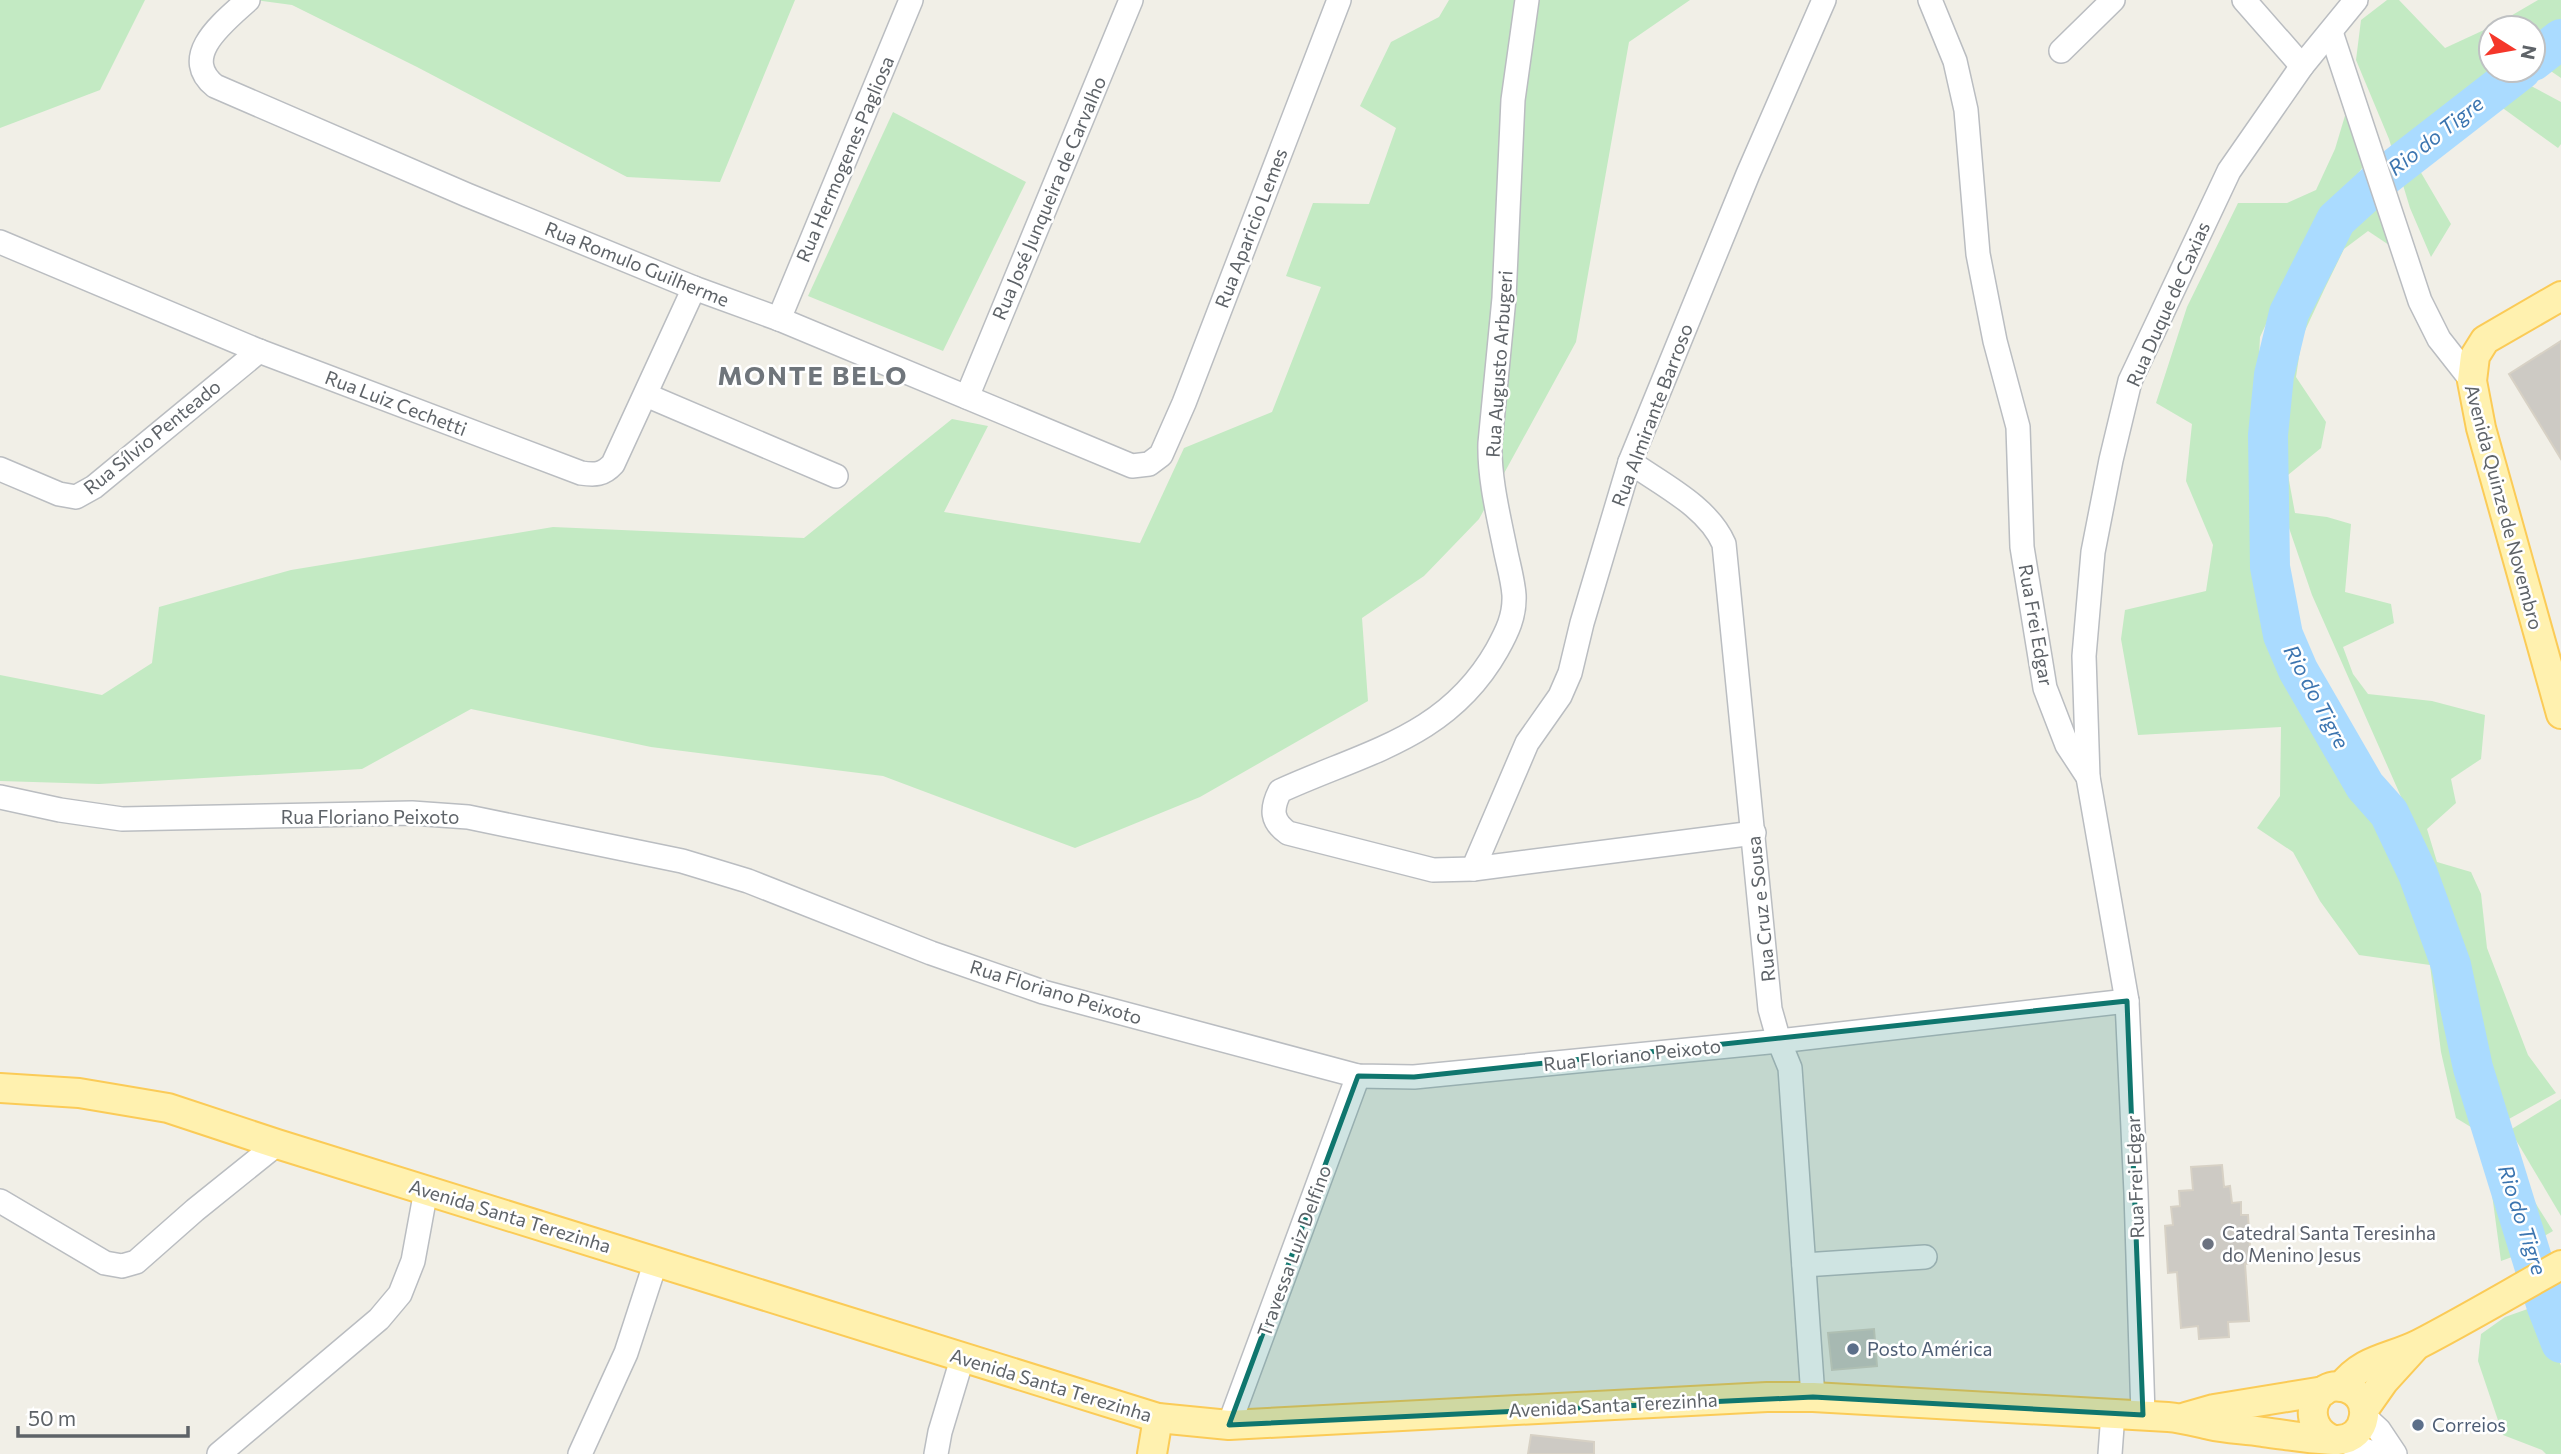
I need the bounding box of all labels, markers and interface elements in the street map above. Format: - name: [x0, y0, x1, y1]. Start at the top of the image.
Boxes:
- north arrow: [2477, 14, 2547, 84]
- text: N: [2517, 43, 2542, 62]
- street label: Rua Hermogenes Pagliosa: [791, 52, 898, 265]
- street label: Rua José Junqueira de Carvalho: [987, 73, 1110, 323]
- water label: Rio do Tigre: [2382, 90, 2488, 180]
- street label: Rua Aparicio Lemes: [1210, 145, 1292, 311]
- street label: Rua Romulo Guilherme: [542, 216, 733, 311]
- street label: Rua Duque de Caxias: [2121, 218, 2214, 390]
- street label: Rua Augusto Arbugeri: [1480, 270, 1517, 458]
- street label: Rua Almirante Barroso: [1606, 320, 1697, 509]
- district label: MONTE BELO: [717, 359, 909, 390]
- street label: Rua Luiz Cechetti: [322, 365, 470, 440]
- street label: Rua Sílvio Penteado: [78, 374, 225, 499]
- street label: Avenida Quinze de Novembro: [2461, 382, 2548, 632]
- street label: Rua Frei Edgar: [2014, 562, 2059, 688]
- water label: Rio do Tigre: [2280, 640, 2355, 753]
- street label: Rua Floriano Peixoto: [281, 805, 459, 828]
- street label: Rua Cruz e Sousa: [1741, 835, 1780, 983]
- street label: Rua Floriano Peixoto: [967, 954, 1145, 1029]
- street label: Rua Floriano Peixoto: [1542, 1034, 1722, 1075]
- street label: Rua Frei Edgar: [2121, 1115, 2148, 1239]
- water label: Rio do Tigre: [2494, 1161, 2553, 1278]
- street label: Travessa Luiz Delfino: [1252, 1162, 1335, 1340]
- street label: Avenida Santa Terezinha: [407, 1174, 614, 1257]
- place label: Catedral Santa Teresinha do Menino Jesus: [2222, 1221, 2436, 1266]
- marker: Catedral Santa Teresinha do Menino Jesus: [2200, 1236, 2216, 1252]
- place label: Posto América: [1867, 1337, 1993, 1360]
- marker: Posto América: [1845, 1341, 1861, 1357]
- street label: Avenida Santa Terezinha: [948, 1343, 1155, 1426]
- street label: Avenida Santa Terezinha: [1508, 1388, 1718, 1421]
- scale bar: [18, 1394, 187, 1438]
- text: 50 m: [28, 1405, 76, 1430]
- place label: Correios: [2432, 1413, 2506, 1436]
- marker: Correios: [2410, 1417, 2426, 1433]

